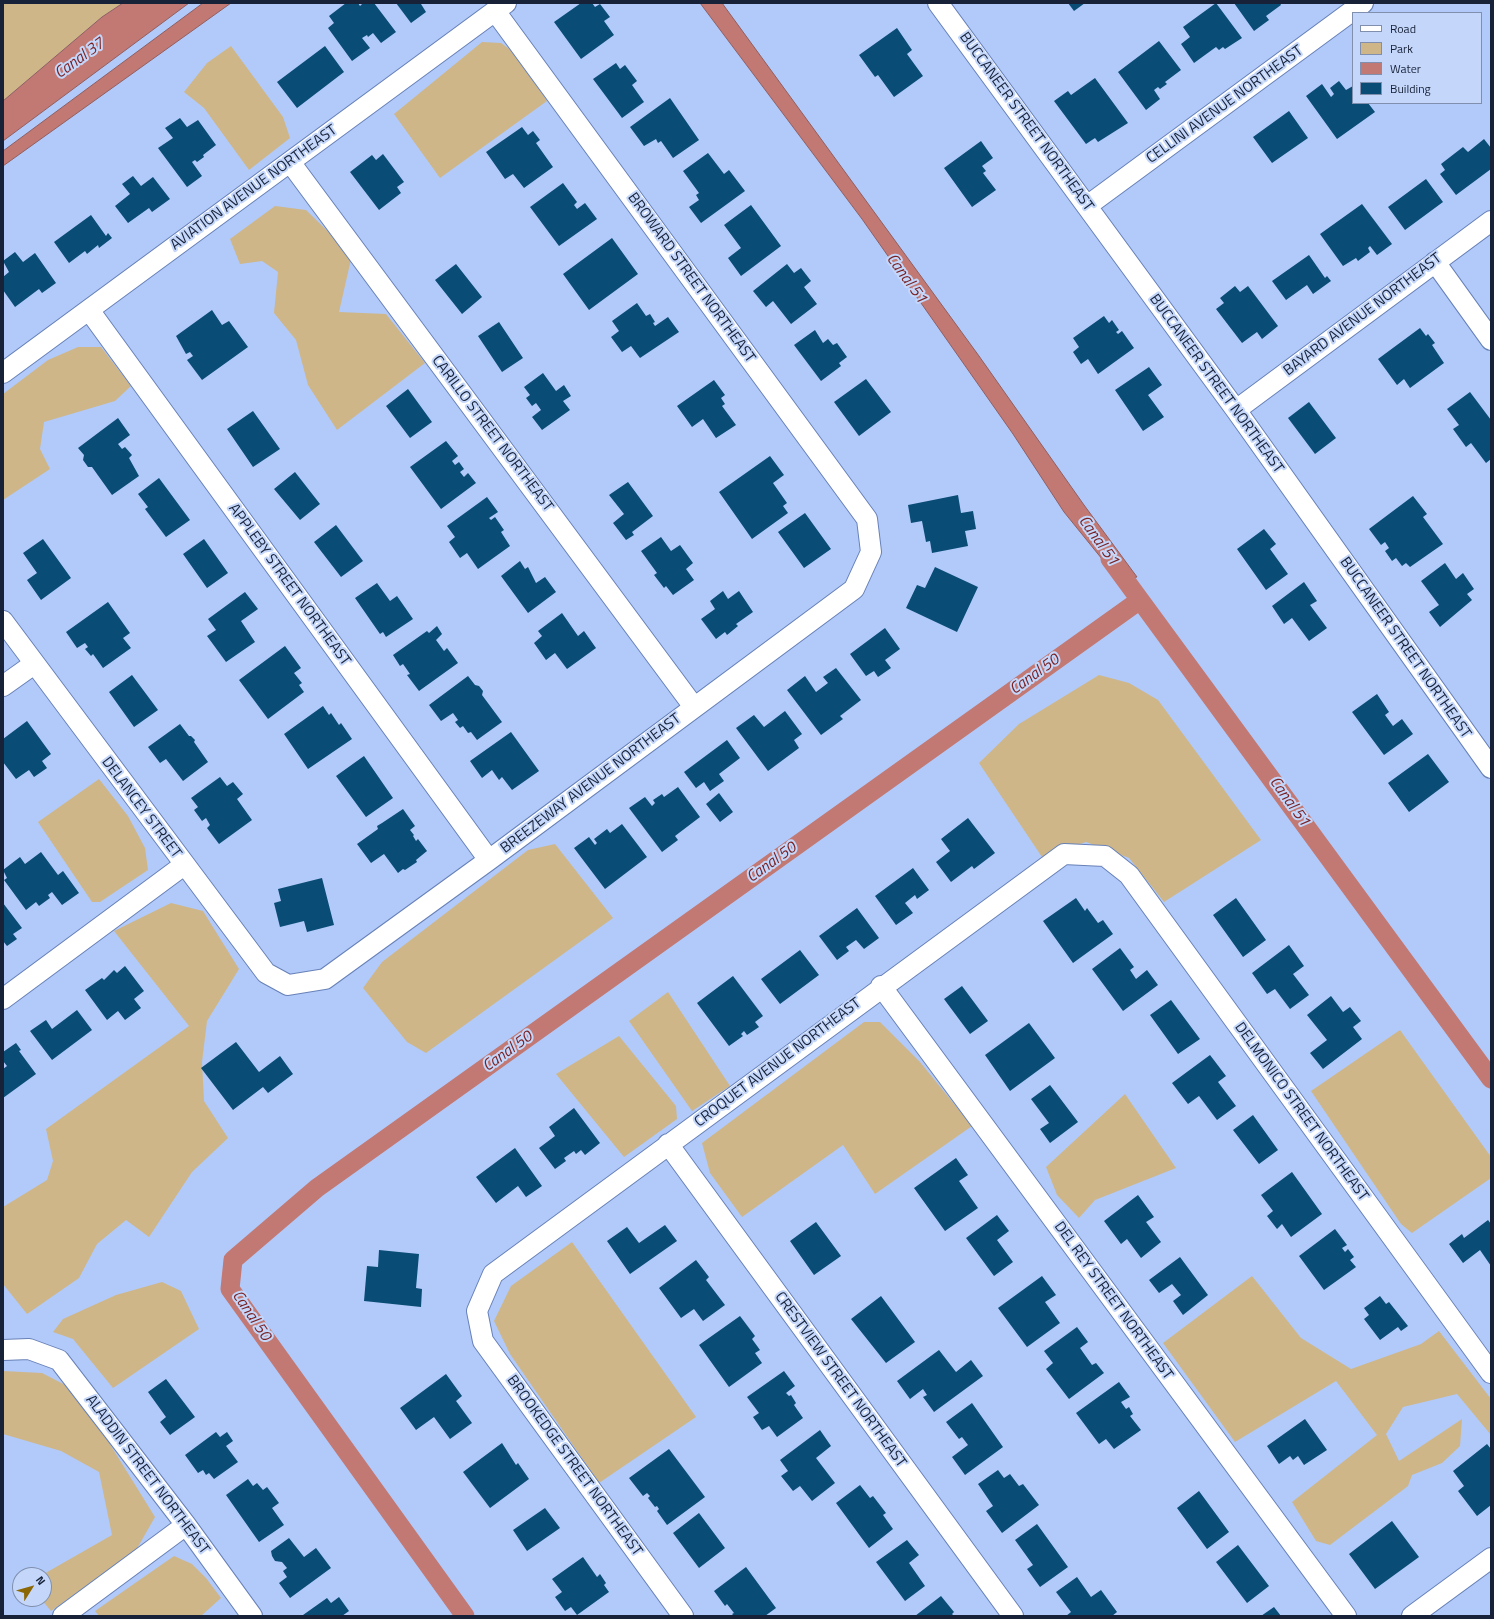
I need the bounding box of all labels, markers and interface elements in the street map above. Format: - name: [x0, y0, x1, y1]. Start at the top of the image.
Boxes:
- legend: [1352, 12, 1482, 104]
- text: Road: [1390, 19, 1416, 38]
- street label: BUCCANEER STREET NORTHEAST: [955, 29, 1097, 215]
- water label: Canal 37: [51, 35, 109, 83]
- text: Park: [1390, 39, 1413, 58]
- street label: CELLINI AVENUE NORTHEAST: [1143, 42, 1307, 168]
- text: Water: [1390, 59, 1421, 78]
- text: Building: [1390, 79, 1431, 98]
- street label: AVIATION AVENUE NORTHEAST: [167, 122, 341, 254]
- street label: BROWARD STREET NORTHEAST: [623, 189, 759, 367]
- water label: Canal 51: [882, 250, 930, 308]
- street label: BAYARD AVENUE NORTHEAST: [1280, 250, 1446, 380]
- street label: BUCCANEER STREET NORTHEAST: [1145, 291, 1287, 477]
- street label: CARILLO STREET NORTHEAST: [427, 352, 557, 516]
- street label: APPLEBY STREET NORTHEAST: [224, 501, 354, 669]
- water label: Canal 51: [1074, 512, 1122, 570]
- street label: BUCCANEER STREET NORTHEAST: [1335, 554, 1475, 742]
- water label: Canal 50: [1006, 651, 1064, 699]
- street label: BREEZEWAY AVENUE NORTHEAST: [497, 710, 685, 858]
- street label: DELANCEY STREET: [97, 754, 185, 862]
- water label: Canal 51: [1265, 773, 1313, 831]
- water label: Canal 50: [743, 839, 801, 887]
- street label: CROQUET AVENUE NORTHEAST: [691, 995, 865, 1131]
- street label: DELMONICO STREET NORTHEAST: [1230, 1019, 1372, 1205]
- water label: Canal 50: [479, 1028, 537, 1076]
- street label: DEL REY STREET NORTHEAST: [1050, 1219, 1176, 1383]
- water label: Canal 50: [227, 1287, 275, 1345]
- street label: CRESTVIEW STREET NORTHEAST: [770, 1289, 910, 1471]
- street label: BROOKEDGE STREET NORTHEAST: [502, 1372, 646, 1560]
- street label: ALADDIN STREET NORTHEAST: [81, 1392, 213, 1558]
- north arrow: [12, 1567, 52, 1607]
- text: N: [32, 1573, 49, 1588]

